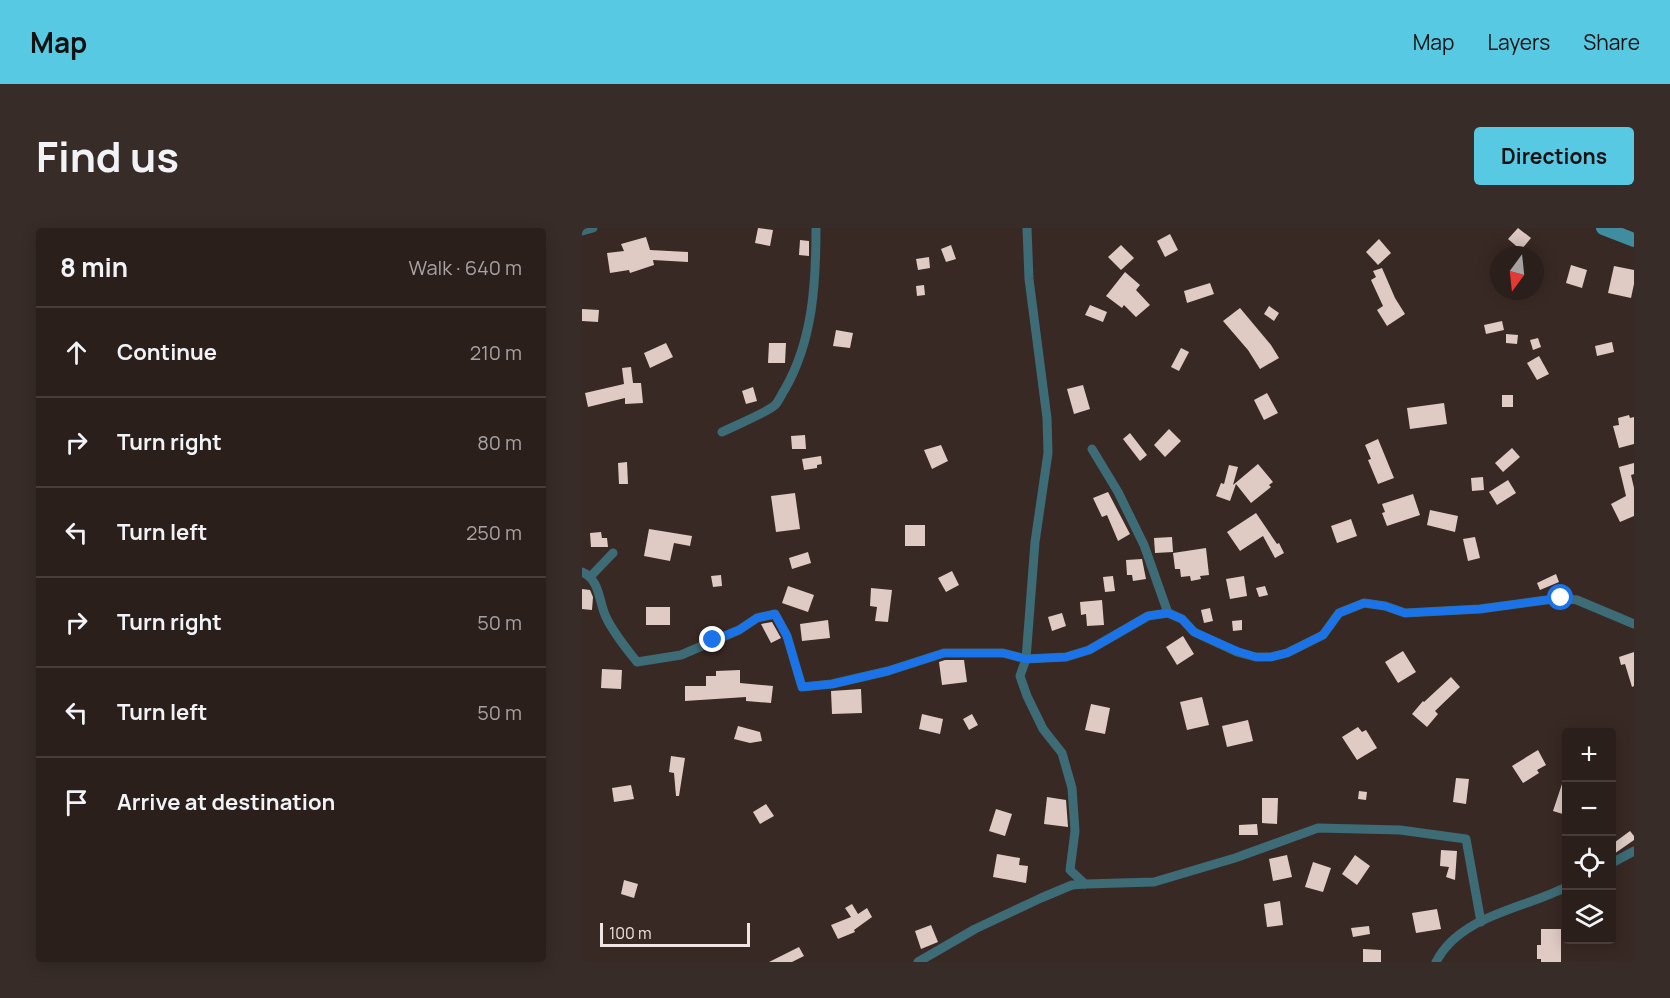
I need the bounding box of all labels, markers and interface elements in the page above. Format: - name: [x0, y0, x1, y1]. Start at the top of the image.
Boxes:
- text: Map: [30, 23, 87, 61]
- text: Map: [1413, 28, 1454, 56]
- text: Layers: [1487, 28, 1550, 56]
- text: Share: [1583, 28, 1640, 56]
- text: Find us: [36, 127, 179, 185]
- button: Directions: [1474, 127, 1634, 185]
- north arrow: [1490, 246, 1544, 300]
- text: 8 min: [60, 249, 128, 285]
- text: Walk · 640 m: [409, 254, 522, 281]
- icon: ahead: [60, 336, 93, 369]
- text: Continue: [117, 337, 217, 367]
- text: 210 m: [470, 339, 522, 366]
- icon: right: [60, 426, 93, 459]
- text: Turn right: [117, 427, 222, 457]
- text: 80 m: [477, 429, 522, 456]
- icon: left: [60, 516, 93, 549]
- text: Turn left: [117, 517, 207, 547]
- text: 250 m: [466, 519, 522, 546]
- route start: [1547, 584, 1573, 610]
- icon: right: [60, 606, 93, 639]
- text: Turn right: [117, 607, 222, 637]
- text: 50 m: [477, 609, 522, 636]
- route end: [699, 626, 725, 652]
- icon: left: [60, 696, 93, 729]
- text: Turn left: [117, 697, 207, 727]
- text: 50 m: [477, 699, 522, 726]
- map controls: [1562, 728, 1616, 944]
- button: +: [1562, 728, 1616, 782]
- button: −: [1562, 782, 1616, 836]
- icon: arrive: [60, 786, 93, 819]
- text: Arrive at destination: [117, 787, 335, 817]
- button: locate: [1562, 836, 1616, 890]
- button: layers: [1562, 890, 1616, 944]
- scale bar: [600, 920, 750, 948]
- text: 100 m: [609, 922, 652, 944]

